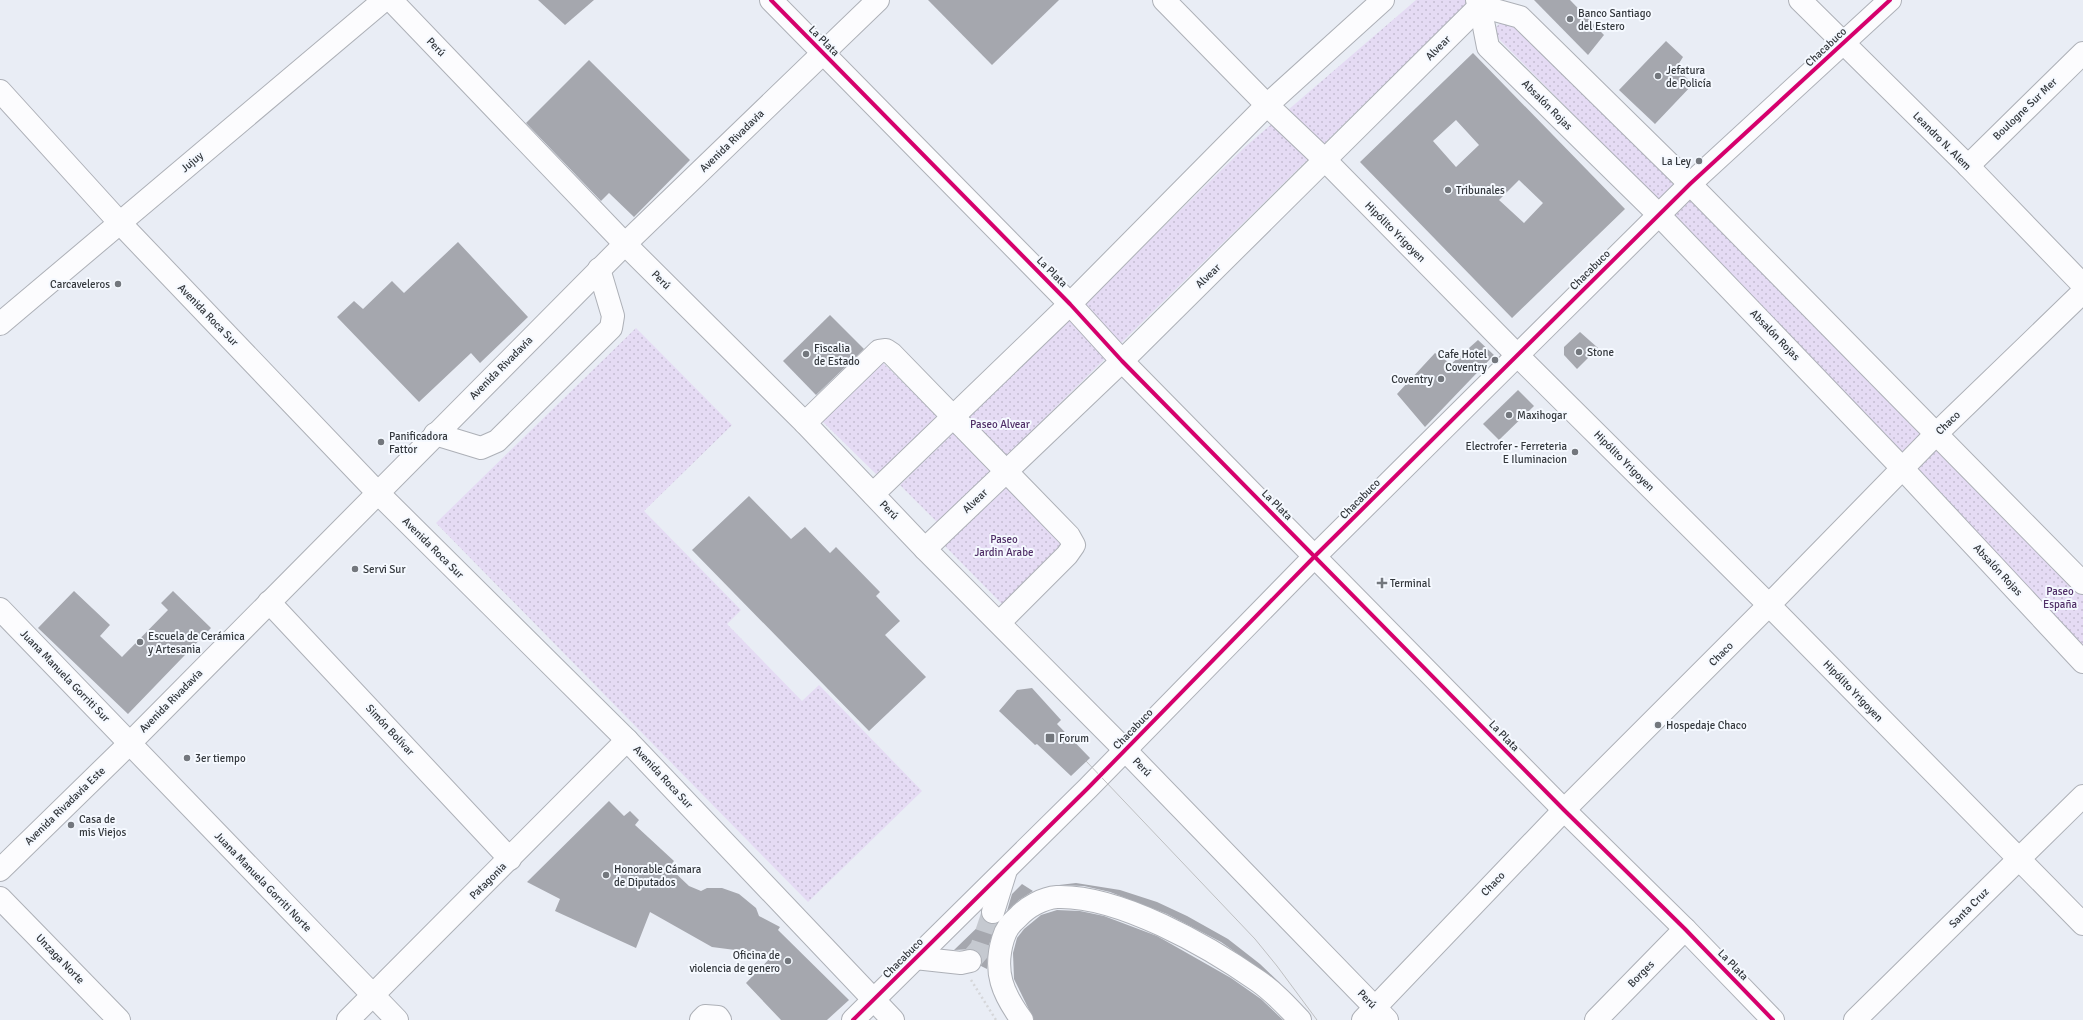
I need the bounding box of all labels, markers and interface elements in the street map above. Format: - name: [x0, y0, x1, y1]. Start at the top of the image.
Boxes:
- place label: Banco Santiago del Estero: [1578, 7, 1651, 33]
- marker: Banco Santiago del Estero: [1565, 14, 1575, 24]
- street label: La Plata: [806, 23, 842, 59]
- street label: Chacabuco: [1803, 24, 1849, 69]
- street label: Alvear: [1423, 33, 1453, 63]
- street label: Perú: [424, 35, 448, 59]
- place label: Jefatura de Policía: [1666, 64, 1712, 90]
- marker: Jefatura de Policía: [1653, 71, 1663, 81]
- street label: Boulogne Sur Mer: [1990, 75, 2060, 143]
- street label: Absalón Rojas: [1519, 77, 1575, 133]
- street label: Avenida Rivadavia: [697, 107, 767, 175]
- street label: Leandro N. Alem: [1910, 109, 1974, 173]
- street label: Jujuy: [178, 148, 206, 175]
- place label: La Ley: [1661, 155, 1692, 168]
- marker: La Ley: [1694, 156, 1704, 166]
- place label: Tribunales: [1456, 184, 1505, 197]
- marker: Tribunales: [1443, 185, 1453, 195]
- street label: Hipólito Yrigoyen: [1362, 199, 1428, 265]
- street label: Chacabuco: [1567, 247, 1613, 293]
- street label: La Plata: [1034, 254, 1070, 290]
- street label: Alvear: [1193, 261, 1223, 291]
- street label: Perú: [649, 268, 673, 292]
- place label: Carcaveleros: [50, 278, 110, 291]
- marker: Carcaveleros: [113, 279, 123, 289]
- street label: Avenida Roca Sur: [175, 281, 241, 349]
- street label: Absalón Rojas: [1747, 307, 1803, 363]
- street label: Avenida Rivadavia: [467, 333, 536, 402]
- place label: Fiscalia de Estado: [814, 342, 860, 368]
- place label: Stone: [1587, 346, 1614, 359]
- marker: Stone: [1574, 347, 1584, 357]
- place label: Cafe Hotel Coventry: [1438, 348, 1488, 374]
- marker: Fiscalia de Estado: [801, 349, 811, 359]
- marker: Cafe Hotel Coventry: [1490, 355, 1500, 365]
- place label: Coventry: [1391, 373, 1434, 386]
- marker: Coventry: [1436, 374, 1446, 384]
- street label: Chaco: [1933, 408, 1963, 438]
- place label: Maxihogar: [1517, 409, 1567, 422]
- marker: Maxihogar: [1504, 410, 1514, 420]
- park label: Paseo Alvear: [970, 418, 1030, 431]
- street label: Hipólito Yrigoyen: [1591, 428, 1657, 494]
- place label: Panificadora Fattor: [389, 430, 448, 456]
- marker: Panificadora Fattor: [376, 437, 386, 447]
- place label: Electrofer - Ferreteria E Iluminacion: [1465, 440, 1567, 466]
- marker: Electrofer - Ferreteria E Iluminacion: [1570, 447, 1580, 457]
- street label: Chacabuco: [1337, 476, 1383, 522]
- street label: Alvear: [960, 486, 990, 516]
- street label: La Plata: [1259, 487, 1295, 523]
- street label: Perú: [877, 498, 901, 522]
- street label: Avenida Roca Sur: [400, 515, 466, 581]
- park label: Paseo Jardin Arabe: [975, 533, 1033, 559]
- street label: Absalón Rojas: [1971, 542, 2025, 599]
- place label: Servi Sur: [363, 563, 405, 576]
- marker: Servi Sur: [350, 564, 360, 574]
- place label: Terminal: [1390, 577, 1431, 590]
- marker: Terminal: [1377, 578, 1387, 588]
- park label: Paseo España: [2043, 585, 2077, 611]
- street label: Juana Manuela Gorriti Sur: [18, 627, 112, 725]
- place label: Escuela de Cerámica y Artesania: [148, 630, 245, 656]
- marker: Escuela de Cerámica y Artesania: [135, 637, 145, 647]
- street label: Chaco: [1706, 639, 1736, 669]
- street label: Hipólito Yrigoyen: [1820, 658, 1886, 724]
- street label: Avenida Rivadavia: [137, 666, 206, 735]
- street label: Simón Bolívar: [363, 702, 417, 758]
- street label: Chacabuco: [1110, 706, 1156, 752]
- street label: La Plata: [1486, 718, 1522, 754]
- place label: Hospedaje Chaco: [1666, 719, 1747, 732]
- marker: Hospedaje Chaco: [1653, 720, 1663, 730]
- marker: Forum: [1044, 732, 1056, 744]
- place label: Forum: [1059, 732, 1089, 745]
- street label: Avenida Roca Sur: [631, 743, 695, 811]
- place label: 3er tiempo: [195, 752, 246, 765]
- marker: 3er tiempo: [182, 753, 192, 763]
- street label: Perú: [1130, 755, 1154, 779]
- street label: Avenida Rivadavia Este: [22, 764, 108, 848]
- place label: Casa de mis Viejos: [79, 813, 127, 839]
- marker: Casa de mis Viejos: [66, 820, 76, 830]
- street label: Juana Manuela Gorriti Norte: [212, 829, 314, 935]
- street label: Patagonia: [467, 860, 509, 902]
- place label: Honorable Cámara de Diputados: [614, 863, 702, 889]
- street label: Chaco: [1478, 869, 1508, 899]
- marker: Honorable Cámara de Diputados: [601, 870, 611, 880]
- street label: Santa Cruz: [1946, 885, 1992, 931]
- street label: Unzaga Norte: [33, 931, 87, 987]
- street label: Chacabuco: [880, 935, 926, 981]
- street label: La Plata: [1715, 947, 1751, 983]
- place label: Oficina de violencia de genero: [689, 949, 780, 975]
- marker: Oficina de violencia de genero: [783, 956, 793, 966]
- street label: Borges: [1625, 958, 1657, 990]
- street label: Perú: [1355, 987, 1379, 1011]

